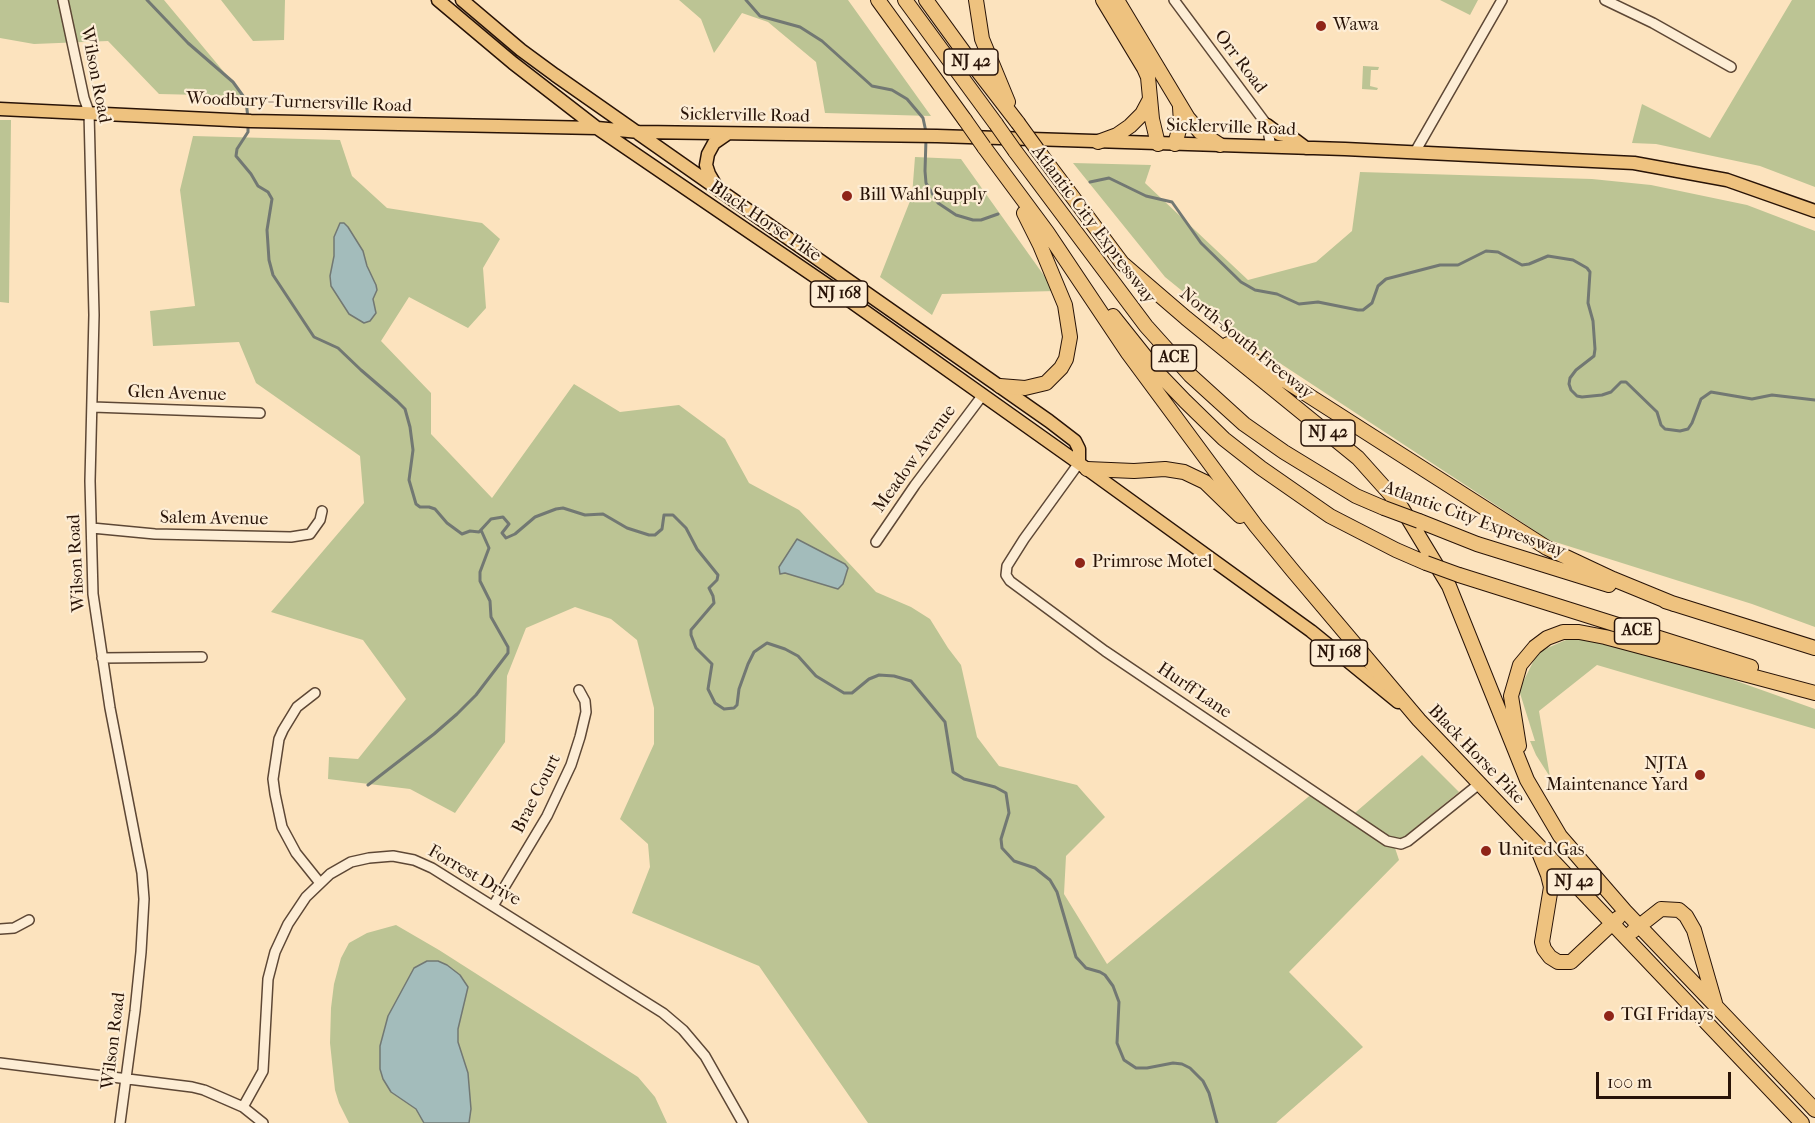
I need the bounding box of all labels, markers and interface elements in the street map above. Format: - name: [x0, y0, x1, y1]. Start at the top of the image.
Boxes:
- place label: Wawa: [1333, 15, 1379, 37]
- marker: Wawa: [1314, 19, 1328, 33]
- street label: Wilson Road: [75, 25, 115, 125]
- street label: Orr Road: [1209, 26, 1271, 98]
- road number: NJ 42: [944, 49, 998, 75]
- street label: Woodbury-Turnersville Road: [186, 88, 412, 118]
- street label: Sicklerville Road: [680, 104, 810, 128]
- street label: Sicklerville Road: [1166, 115, 1296, 141]
- street label: Atlantic City Expressway: [1026, 142, 1160, 308]
- street label: Black Horse Pike: [705, 177, 825, 267]
- place label: Bill Wahl Supply: [859, 185, 987, 207]
- marker: Bill Wahl Supply: [840, 189, 854, 203]
- road number: NJ 168: [810, 281, 868, 307]
- street label: North-South Freeway: [1175, 283, 1317, 405]
- road number: ACE: [1152, 345, 1196, 371]
- street label: Glen Avenue: [127, 381, 227, 407]
- street label: Meadow Avenue: [869, 401, 961, 517]
- road number: NJ 42: [1301, 420, 1355, 446]
- street label: Atlantic City Expressway: [1380, 477, 1568, 563]
- street label: Salem Avenue: [160, 507, 268, 531]
- street label: Wilson Road: [64, 514, 90, 612]
- place label: Primrose Motel: [1092, 552, 1212, 574]
- marker: Primrose Motel: [1073, 556, 1087, 570]
- road number: ACE: [1614, 618, 1660, 644]
- road number: NJ 168: [1310, 640, 1368, 666]
- street label: Hurff Lane: [1153, 658, 1235, 724]
- street label: Black Horse Pike: [1423, 701, 1529, 809]
- street label: Brae Court: [508, 751, 566, 837]
- place label: NJTA Maintenance Yard: [1546, 754, 1688, 796]
- marker: NJTA Maintenance Yard: [1693, 768, 1707, 782]
- place label: United Gas: [1498, 840, 1584, 862]
- street label: Forrest Drive: [424, 841, 524, 911]
- marker: United Gas: [1479, 844, 1493, 858]
- road number: NJ 42: [1547, 869, 1601, 895]
- street label: Wilson Road: [97, 991, 131, 1091]
- place label: TGI Fridays: [1621, 1005, 1713, 1027]
- marker: TGI Fridays: [1602, 1009, 1616, 1023]
- scale bar: [1599, 1060, 1734, 1098]
- text: 100 m: [1607, 1072, 1652, 1093]

